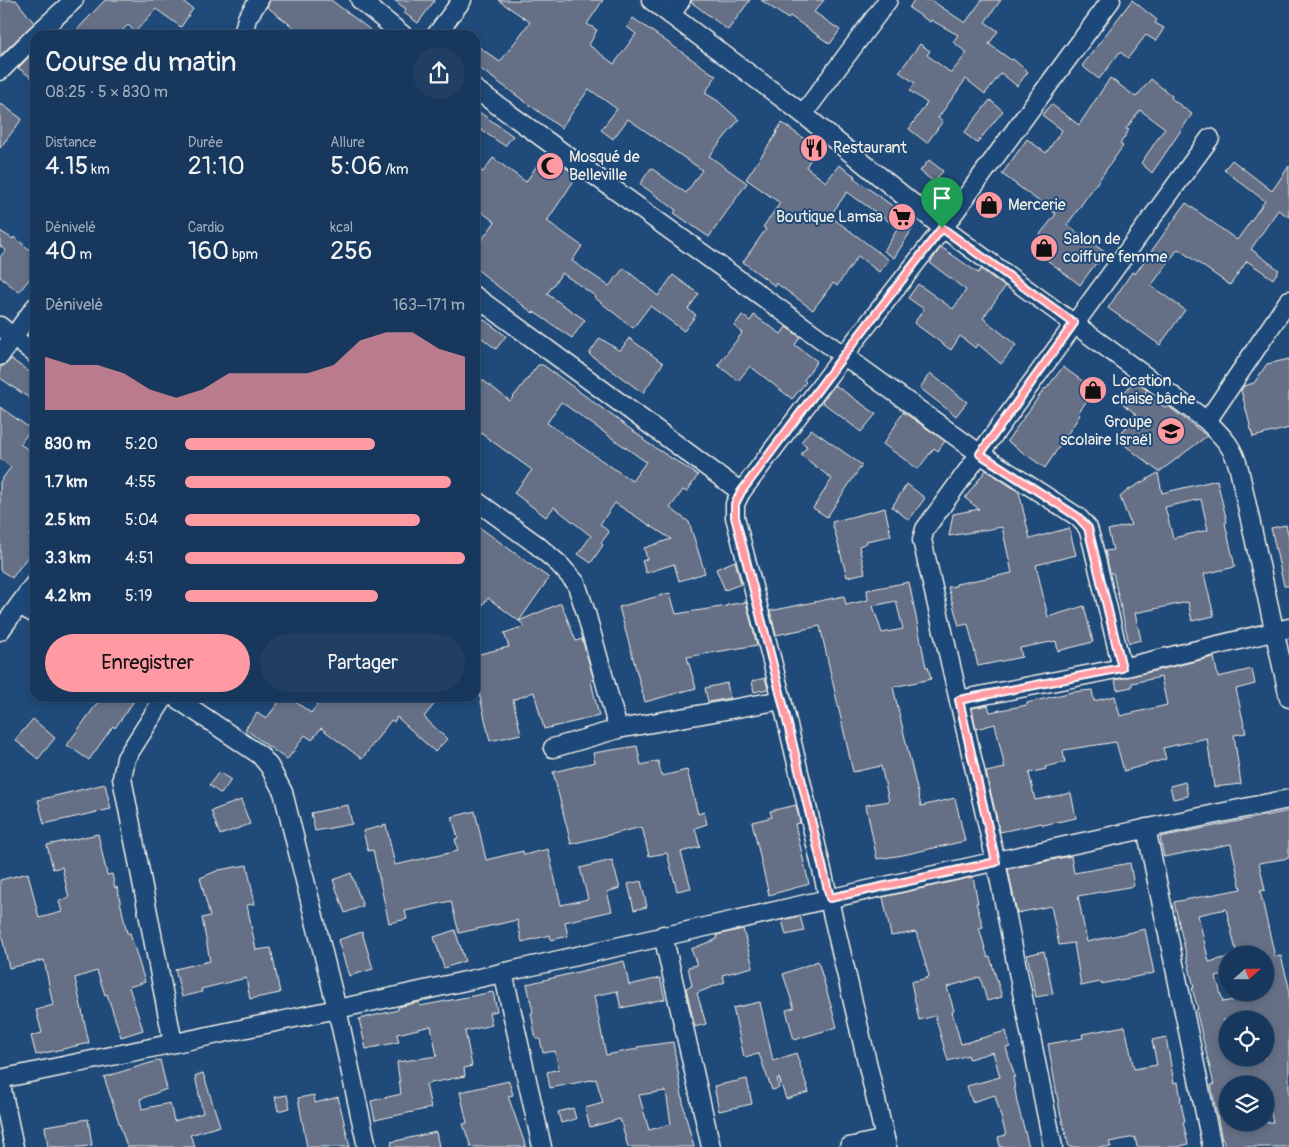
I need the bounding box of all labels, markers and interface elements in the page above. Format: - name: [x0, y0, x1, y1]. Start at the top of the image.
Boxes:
- text: Course du matin: [45, 45, 237, 80]
- button: share: [413, 47, 465, 99]
- text: 08:25 · 5 × 830 m: [45, 82, 168, 102]
- restaurant icon: Restaurant: [799, 133, 829, 163]
- text: Distance: [45, 134, 96, 151]
- text: Durée: [188, 134, 223, 151]
- text: Allure: [330, 134, 365, 151]
- place label: Restaurant: [833, 138, 907, 158]
- place label: Mosqué de Belleville: [569, 147, 640, 185]
- text: 4.15: [45, 151, 88, 182]
- text: 21:10: [188, 151, 245, 182]
- text: 5:06: [330, 151, 382, 182]
- mosque icon: Mosqué de Belleville: [535, 151, 565, 181]
- text: km: [88, 161, 110, 178]
- text: /km: [382, 161, 409, 178]
- pin: [921, 177, 963, 228]
- icon: arrive: [928, 184, 956, 212]
- shop icon: Mercerie: [974, 190, 1004, 220]
- place label: Mercerie: [1008, 195, 1066, 215]
- supermarket icon: Boutique Lamsa: [887, 202, 917, 232]
- place label: Boutique Lamsa: [776, 207, 883, 227]
- text: Dénivelé: [45, 219, 96, 236]
- text: Cardio: [188, 219, 224, 236]
- text: kcal: [330, 219, 353, 236]
- place label: Salon de coiffure femme: [1063, 229, 1168, 267]
- shop icon: Salon de coiffure femme: [1029, 233, 1059, 263]
- text: 40: [45, 236, 77, 267]
- text: 160: [188, 236, 229, 267]
- text: 256: [330, 236, 372, 267]
- text: m: [77, 246, 92, 263]
- text: bpm: [229, 246, 258, 263]
- text: Dénivelé: [45, 295, 103, 315]
- text: 163–171 m: [392, 295, 465, 315]
- place label: Location chaise bâche: [1112, 371, 1195, 409]
- shop icon: Location chaise bâche: [1078, 375, 1108, 405]
- place label: Groupe scolaire Israël: [1060, 412, 1152, 450]
- school or university icon: Groupe scolaire Israël: [1156, 416, 1186, 446]
- text: 830 m: [45, 434, 91, 454]
- text: 5:20: [125, 434, 158, 454]
- text: 1.7 km: [45, 472, 88, 492]
- text: 4:55: [125, 472, 156, 492]
- text: 2.5 km: [45, 510, 90, 530]
- text: 5:04: [125, 510, 158, 530]
- text: 3.3 km: [45, 548, 91, 568]
- text: 4:51: [125, 548, 153, 568]
- text: 4.2 km: [45, 586, 91, 606]
- text: 5:19: [125, 586, 152, 606]
- button: Enregistrer: [45, 634, 250, 692]
- button: Partager: [260, 634, 465, 692]
- north arrow: [1219, 946, 1274, 1001]
- map controls: [1219, 946, 1274, 1131]
- button: locate: [1219, 1011, 1274, 1066]
- button: layers: [1219, 1076, 1274, 1131]

